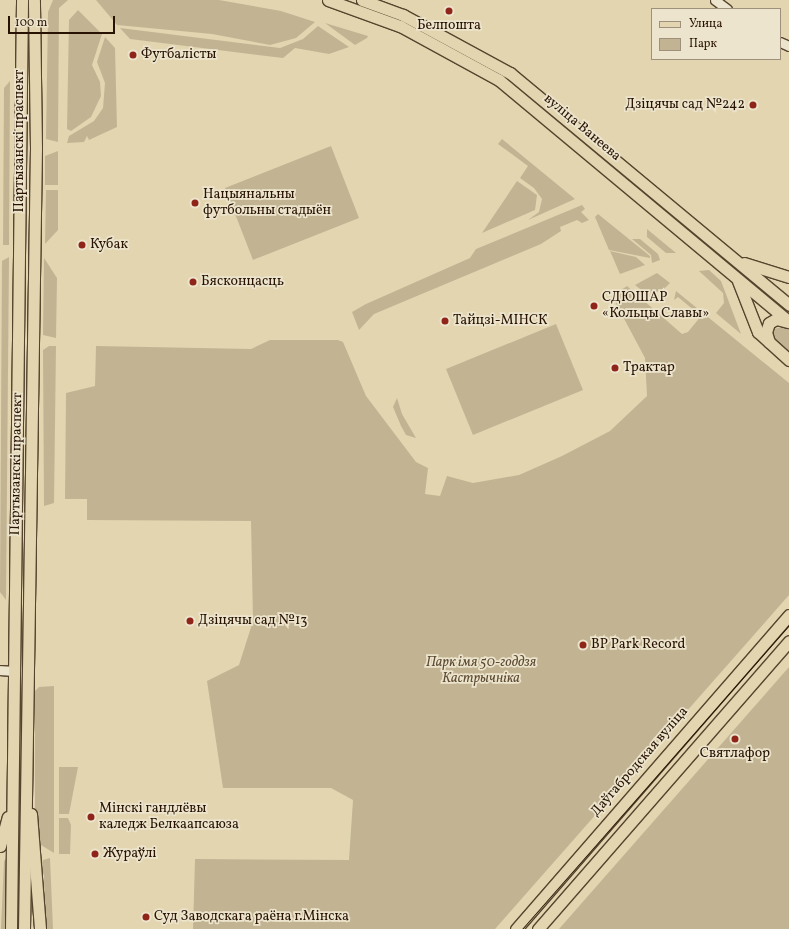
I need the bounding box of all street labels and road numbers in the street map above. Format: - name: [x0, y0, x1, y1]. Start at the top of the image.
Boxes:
- street label: Партызанскі праспект: [12, 70, 28, 212]
- street label: вуліца Ванеева: [540, 91, 624, 165]
- street label: Партызанскі праспект: [7, 392, 27, 536]
- street label: Даўгабродская вуліца: [588, 704, 692, 820]

